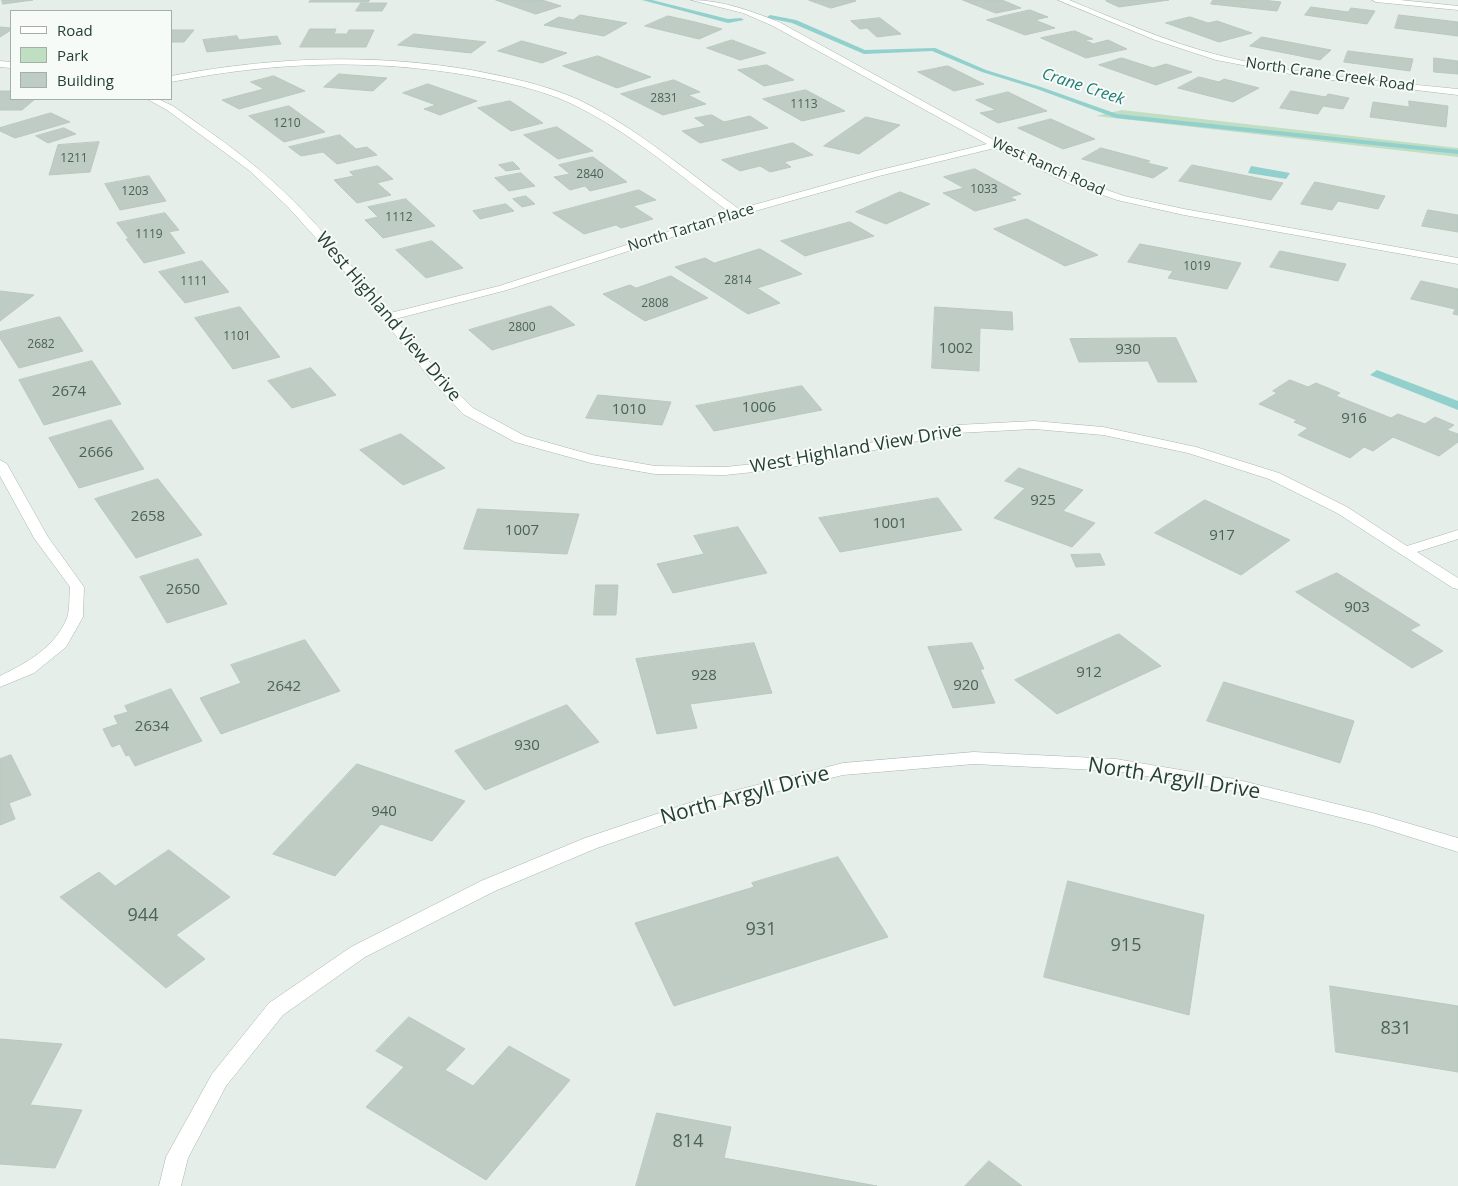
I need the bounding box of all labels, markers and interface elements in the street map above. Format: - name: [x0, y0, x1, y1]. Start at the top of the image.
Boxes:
- legend: [10, 10, 172, 100]
- text: Road: [57, 20, 93, 40]
- text: Park: [57, 45, 88, 65]
- street label: North Crane Creek Road: [1244, 54, 1416, 96]
- water label: Crane Creek: [1039, 65, 1127, 109]
- text: Building: [57, 70, 114, 90]
- house number: 2831: [650, 92, 678, 106]
- house number: 1113: [790, 98, 818, 112]
- house number: 1210: [273, 117, 301, 131]
- street label: West Ranch Road: [989, 134, 1107, 200]
- house number: 1211: [60, 152, 88, 166]
- house number: 2840: [576, 168, 604, 182]
- house number: 1033: [970, 183, 998, 197]
- house number: 1203: [121, 185, 149, 199]
- street label: North Tartan Place: [626, 200, 756, 256]
- house number: 1112: [385, 211, 413, 225]
- house number: 1119: [135, 228, 163, 242]
- street label: West Highland View Drive: [311, 228, 465, 406]
- house number: 1019: [1183, 260, 1211, 274]
- house number: 2814: [724, 274, 752, 288]
- house number: 1111: [180, 275, 208, 289]
- house number: 2808: [641, 297, 669, 311]
- house number: 2800: [508, 321, 536, 335]
- house number: 1101: [223, 330, 251, 344]
- house number: 2682: [27, 338, 55, 352]
- house number: 1002: [939, 340, 973, 358]
- house number: 930: [1115, 341, 1141, 359]
- house number: 2674: [52, 383, 86, 401]
- house number: 1006: [742, 399, 776, 417]
- house number: 1010: [612, 401, 646, 419]
- house number: 916: [1341, 410, 1367, 428]
- street label: West Highland View Drive: [749, 420, 963, 478]
- house number: 2666: [79, 444, 113, 462]
- house number: 925: [1030, 492, 1056, 510]
- house number: 2658: [131, 508, 165, 526]
- house number: 1001: [873, 515, 907, 533]
- house number: 1007: [505, 522, 539, 540]
- house number: 917: [1209, 527, 1235, 545]
- house number: 2650: [166, 581, 200, 599]
- house number: 903: [1344, 599, 1370, 617]
- house number: 912: [1076, 664, 1102, 682]
- house number: 928: [691, 667, 717, 685]
- house number: 920: [953, 677, 979, 695]
- house number: 2642: [267, 678, 301, 696]
- house number: 2634: [135, 718, 169, 736]
- house number: 930: [514, 737, 540, 755]
- street label: North Argyll Drive: [1086, 753, 1262, 805]
- street label: North Argyll Drive: [658, 761, 832, 831]
- house number: 940: [371, 803, 397, 821]
- house number: 944: [128, 905, 158, 927]
- house number: 931: [746, 919, 776, 941]
- house number: 915: [1111, 935, 1141, 957]
- house number: 831: [1381, 1018, 1411, 1040]
- house number: 814: [673, 1131, 703, 1153]

